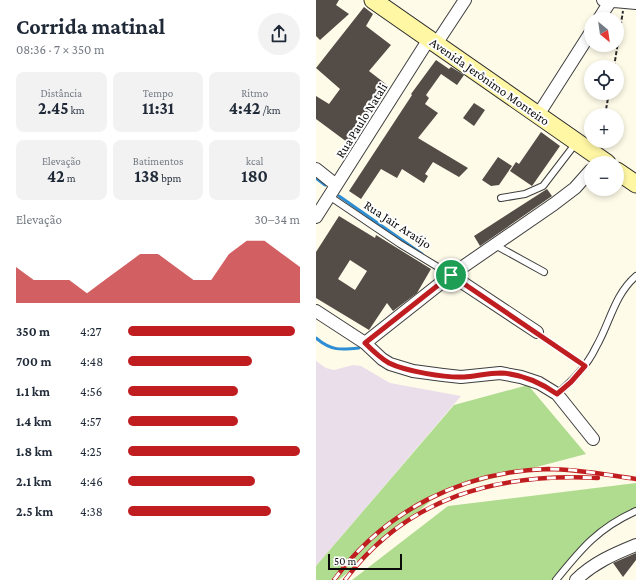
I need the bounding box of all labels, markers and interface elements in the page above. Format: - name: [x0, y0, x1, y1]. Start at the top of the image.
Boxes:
- north arrow: [584, 12, 624, 52]
- map controls: [584, 12, 624, 196]
- button: share: [258, 13, 300, 55]
- text: Corrida matinal: [16, 14, 165, 39]
- street label: Avenida Jerônimo Monteiro: [427, 34, 553, 129]
- text: 08:36 · 7 × 350 m: [16, 42, 104, 57]
- button: locate: [584, 60, 624, 100]
- street label: Rua Paulo Natali: [332, 80, 391, 161]
- text: Distância: [41, 87, 82, 99]
- text: Tempo: [143, 87, 173, 99]
- text: Ritmo: [241, 87, 268, 99]
- text: 2.45: [38, 99, 69, 118]
- text: 11:31: [142, 99, 174, 118]
- text: 4:42: [229, 99, 260, 118]
- text: km: [69, 104, 85, 116]
- text: /km: [260, 104, 280, 116]
- button: +: [584, 108, 624, 148]
- text: Elevação: [42, 155, 81, 167]
- text: Batimentos: [133, 155, 183, 167]
- text: kcal: [246, 155, 264, 167]
- button: −: [584, 156, 624, 196]
- text: 42: [47, 167, 65, 186]
- text: 138: [135, 167, 159, 186]
- text: 180: [241, 167, 268, 186]
- text: m: [65, 172, 76, 184]
- text: bpm: [159, 172, 181, 184]
- street label: Rua Jair Araújo: [361, 197, 434, 253]
- text: Elevação: [16, 212, 62, 227]
- text: 30–34 m: [254, 212, 300, 227]
- pin: [434, 258, 468, 292]
- icon: arrive: [440, 264, 462, 286]
- text: 350 m: [16, 324, 50, 339]
- text: 4:27: [80, 324, 102, 339]
- text: 700 m: [16, 354, 51, 369]
- text: 4:48: [80, 354, 103, 369]
- text: 1.1 km: [16, 384, 50, 399]
- text: 4:56: [80, 384, 102, 399]
- text: 1.4 km: [16, 414, 52, 429]
- text: 4:57: [80, 414, 101, 429]
- text: 1.8 km: [16, 444, 53, 459]
- text: 4:25: [80, 444, 102, 459]
- text: 2.1 km: [16, 474, 52, 489]
- text: 4:46: [80, 474, 103, 489]
- text: 2.5 km: [16, 504, 53, 519]
- text: 4:38: [80, 504, 103, 519]
- scale bar: [328, 552, 402, 571]
- text: 50 m: [334, 555, 356, 567]

